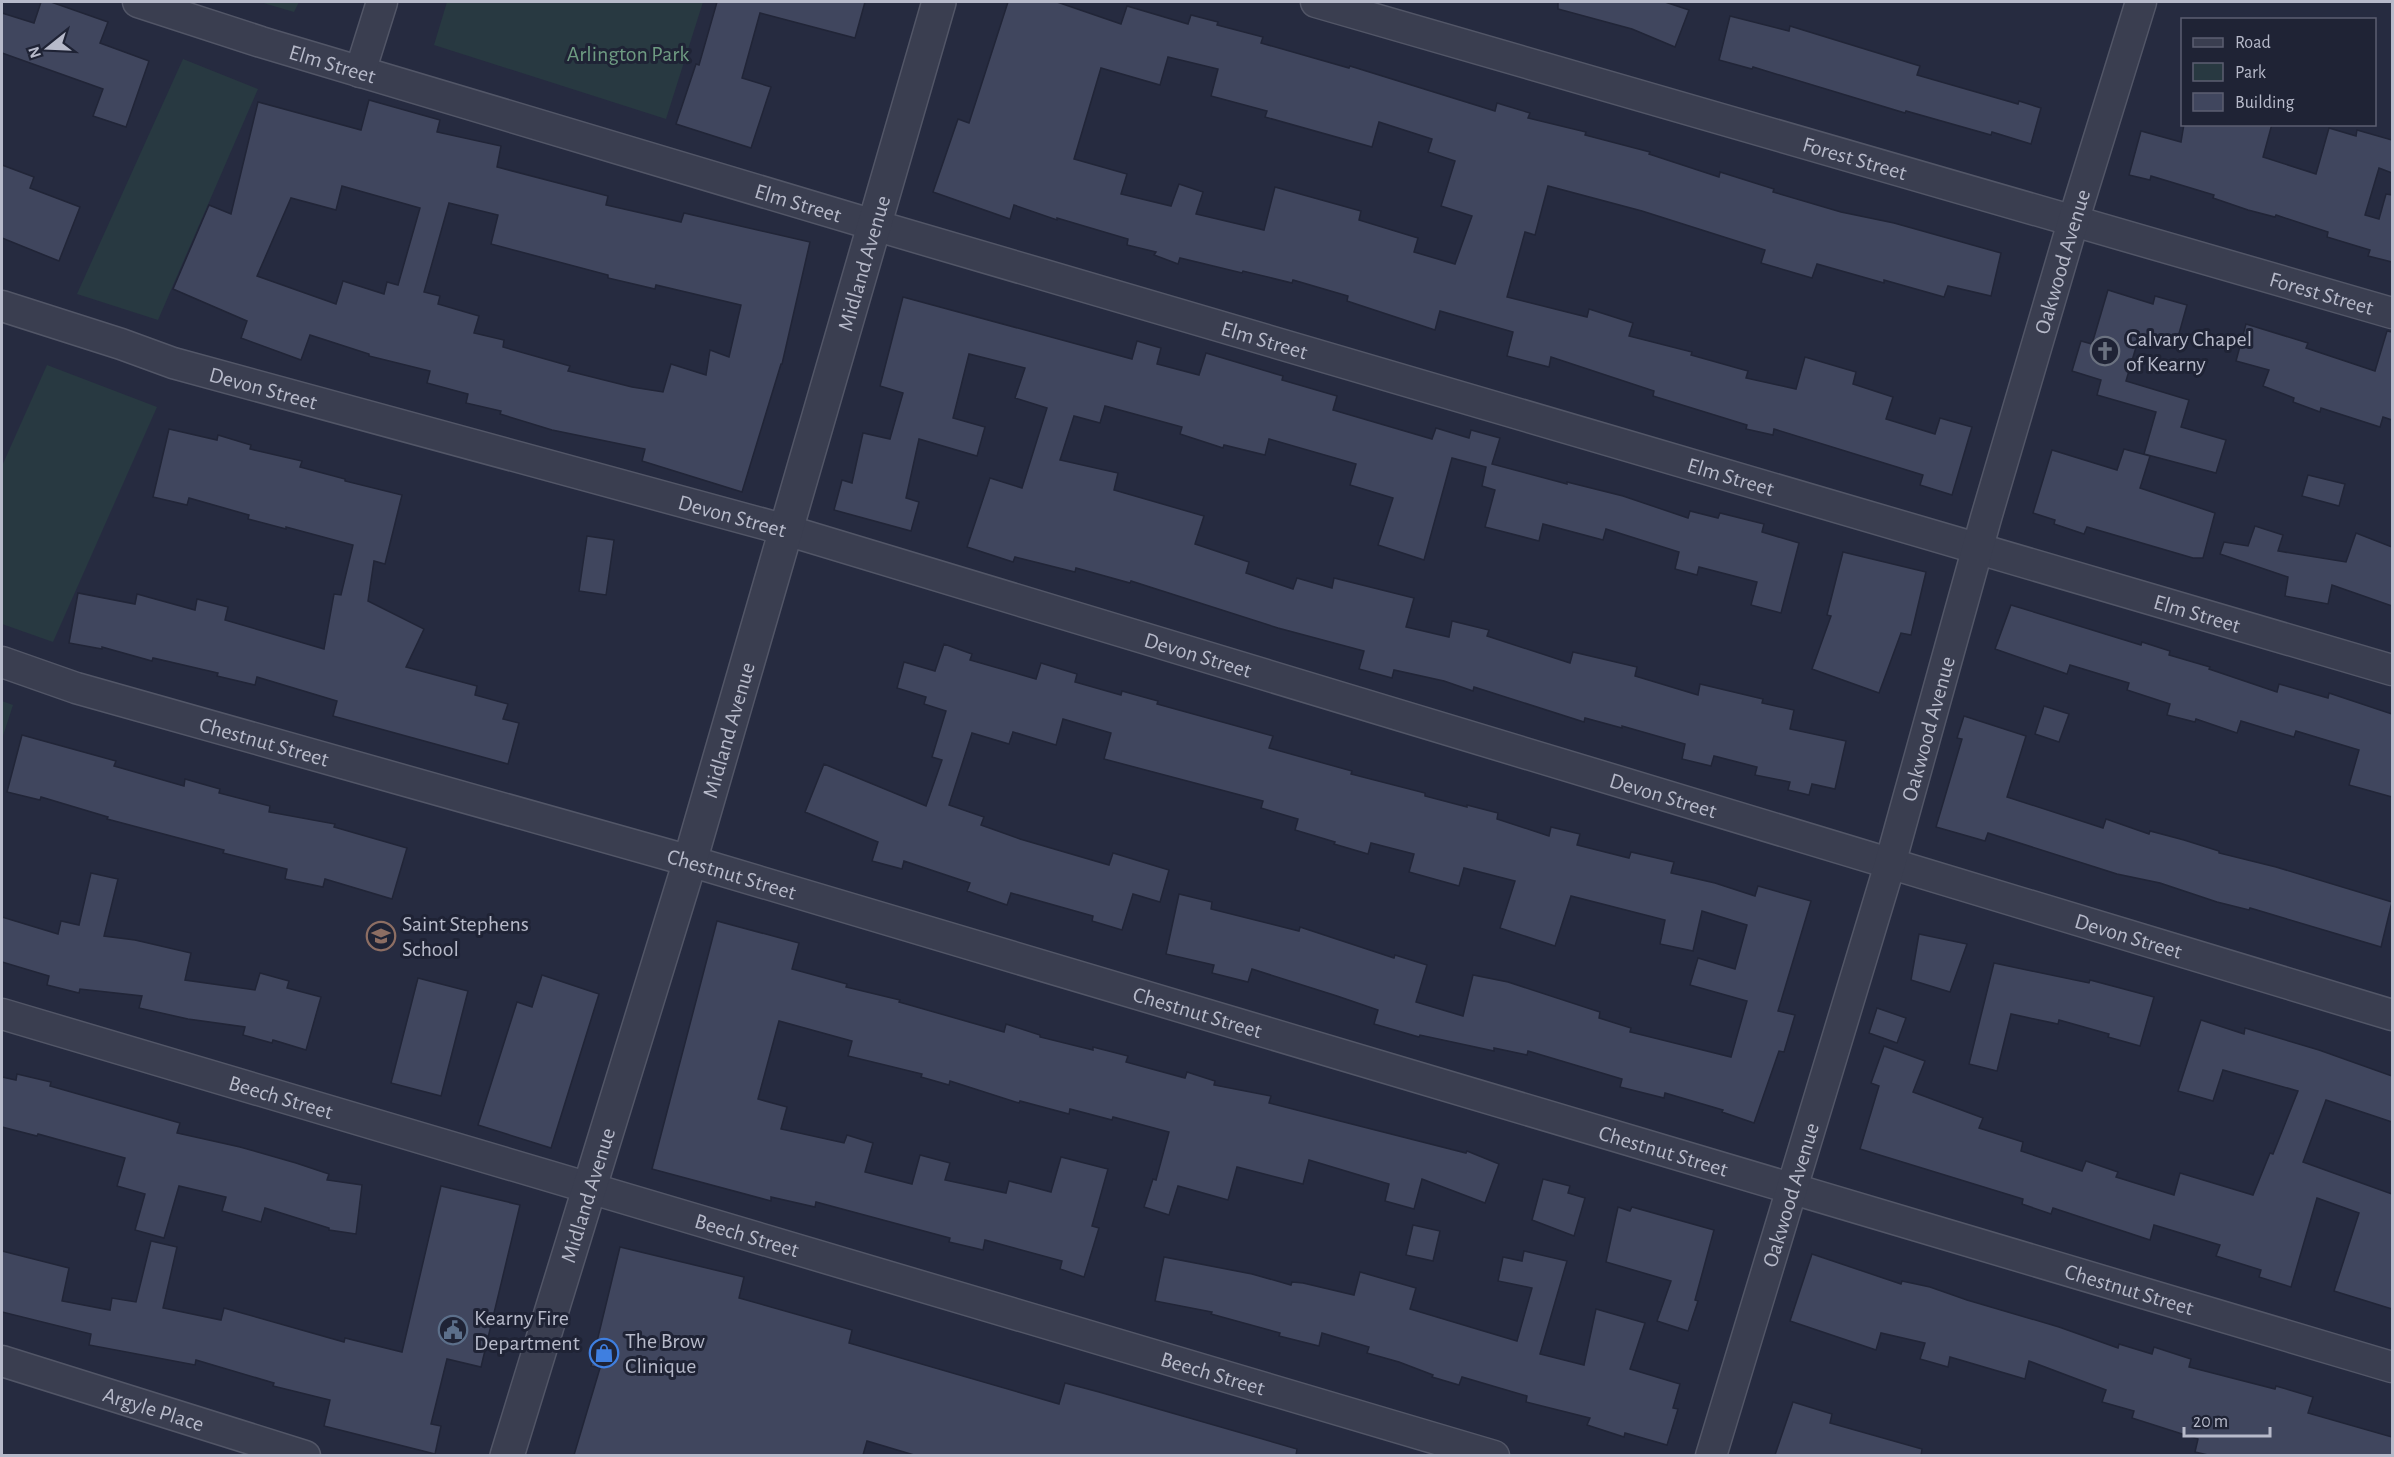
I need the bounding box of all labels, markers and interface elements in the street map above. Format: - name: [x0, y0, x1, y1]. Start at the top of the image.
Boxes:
- north arrow: [18, 18, 78, 78]
- legend: [2181, 18, 2376, 126]
- text: Road: [2235, 34, 2271, 52]
- street label: Elm Street: [286, 41, 378, 88]
- park label: Arlington Park: [567, 43, 689, 65]
- text: N: [25, 45, 44, 60]
- text: Park: [2235, 64, 2267, 82]
- text: Building: [2235, 94, 2295, 112]
- street label: Forest Street: [1800, 133, 1909, 184]
- street label: Elm Street: [752, 180, 844, 227]
- street label: Oakwood Avenue: [2031, 187, 2094, 337]
- street label: Midland Avenue: [834, 193, 894, 334]
- street label: Forest Street: [2267, 268, 2376, 319]
- street label: Elm Street: [1218, 317, 1310, 364]
- place label: Calvary Chapel of Kearny: [2126, 328, 2252, 375]
- church icon: Calvary Chapel of Kearny: [2089, 335, 2121, 367]
- street label: Devon Street: [207, 363, 320, 414]
- street label: Elm Street: [1685, 454, 1776, 500]
- street label: Devon Street: [676, 491, 788, 542]
- street label: Elm Street: [2151, 591, 2243, 637]
- street label: Devon Street: [1141, 629, 1254, 682]
- street label: Oakwood Avenue: [1898, 654, 1959, 804]
- street label: Midland Avenue: [699, 660, 759, 801]
- street label: Chestnut Street: [197, 713, 331, 771]
- street label: Devon Street: [1607, 769, 1719, 822]
- street label: Chestnut Street: [665, 845, 799, 904]
- street label: Devon Street: [2072, 910, 2184, 963]
- place label: Saint Stephens School: [402, 913, 529, 960]
- school or university icon: Saint Stephens School: [365, 920, 397, 952]
- street label: Chestnut Street: [1130, 983, 1264, 1042]
- street label: Beech Street: [226, 1072, 335, 1123]
- street label: Oakwood Avenue: [1759, 1120, 1823, 1270]
- street label: Chestnut Street: [1596, 1122, 1730, 1181]
- street label: Midland Avenue: [557, 1125, 619, 1266]
- street label: Beech Street: [692, 1210, 801, 1261]
- street label: Chestnut Street: [2062, 1260, 2196, 1319]
- place label: Kearny Fire Department: [474, 1307, 580, 1354]
- public building icon: Kearny Fire Department: [437, 1314, 469, 1346]
- place label: The Brow Clinique: [625, 1330, 705, 1377]
- shop icon: The Brow Clinique: [588, 1337, 620, 1369]
- street label: Beech Street: [1158, 1348, 1267, 1400]
- street label: Argyle Place: [100, 1383, 207, 1436]
- scale bar: [2184, 1400, 2270, 1438]
- text: 20 m: [2193, 1413, 2228, 1431]

